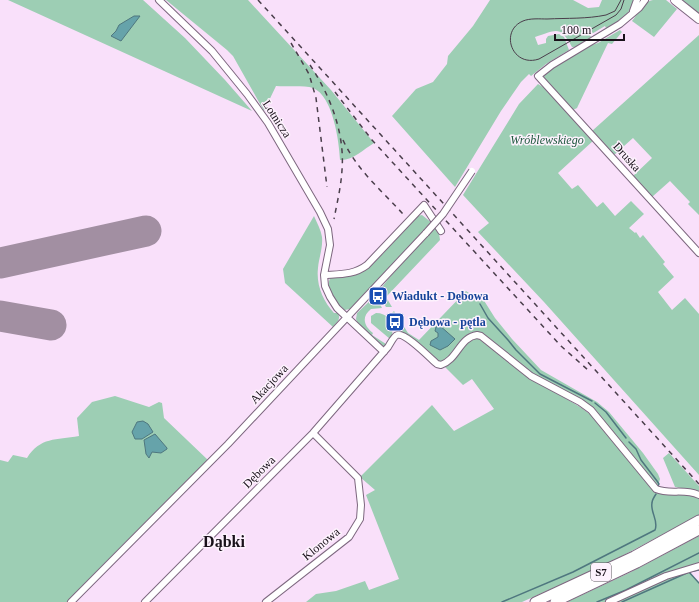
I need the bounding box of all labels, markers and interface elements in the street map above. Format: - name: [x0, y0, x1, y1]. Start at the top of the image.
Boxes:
- scale bar: [555, 16, 624, 42]
- text: 100 m: [561, 23, 592, 37]
- street label: Lotnicza: [260, 98, 295, 141]
- park label: Wróblewskiego: [510, 133, 584, 147]
- street label: Druska: [610, 139, 644, 175]
- bus stop icon: Wiadukt - Dębowa: [367, 285, 389, 307]
- place label: Wiadukt - Dębowa: [392, 289, 488, 303]
- bus stop icon: Dębowa - pętla: [384, 311, 406, 333]
- place label: Dębowa - pętla: [409, 315, 486, 329]
- street label: Akacjowa: [247, 361, 291, 407]
- street label: Dębowa: [240, 452, 279, 491]
- street label: Klonowa: [299, 524, 343, 563]
- district label: Dąbki: [203, 533, 245, 551]
- road number: S7: [591, 563, 611, 581]

